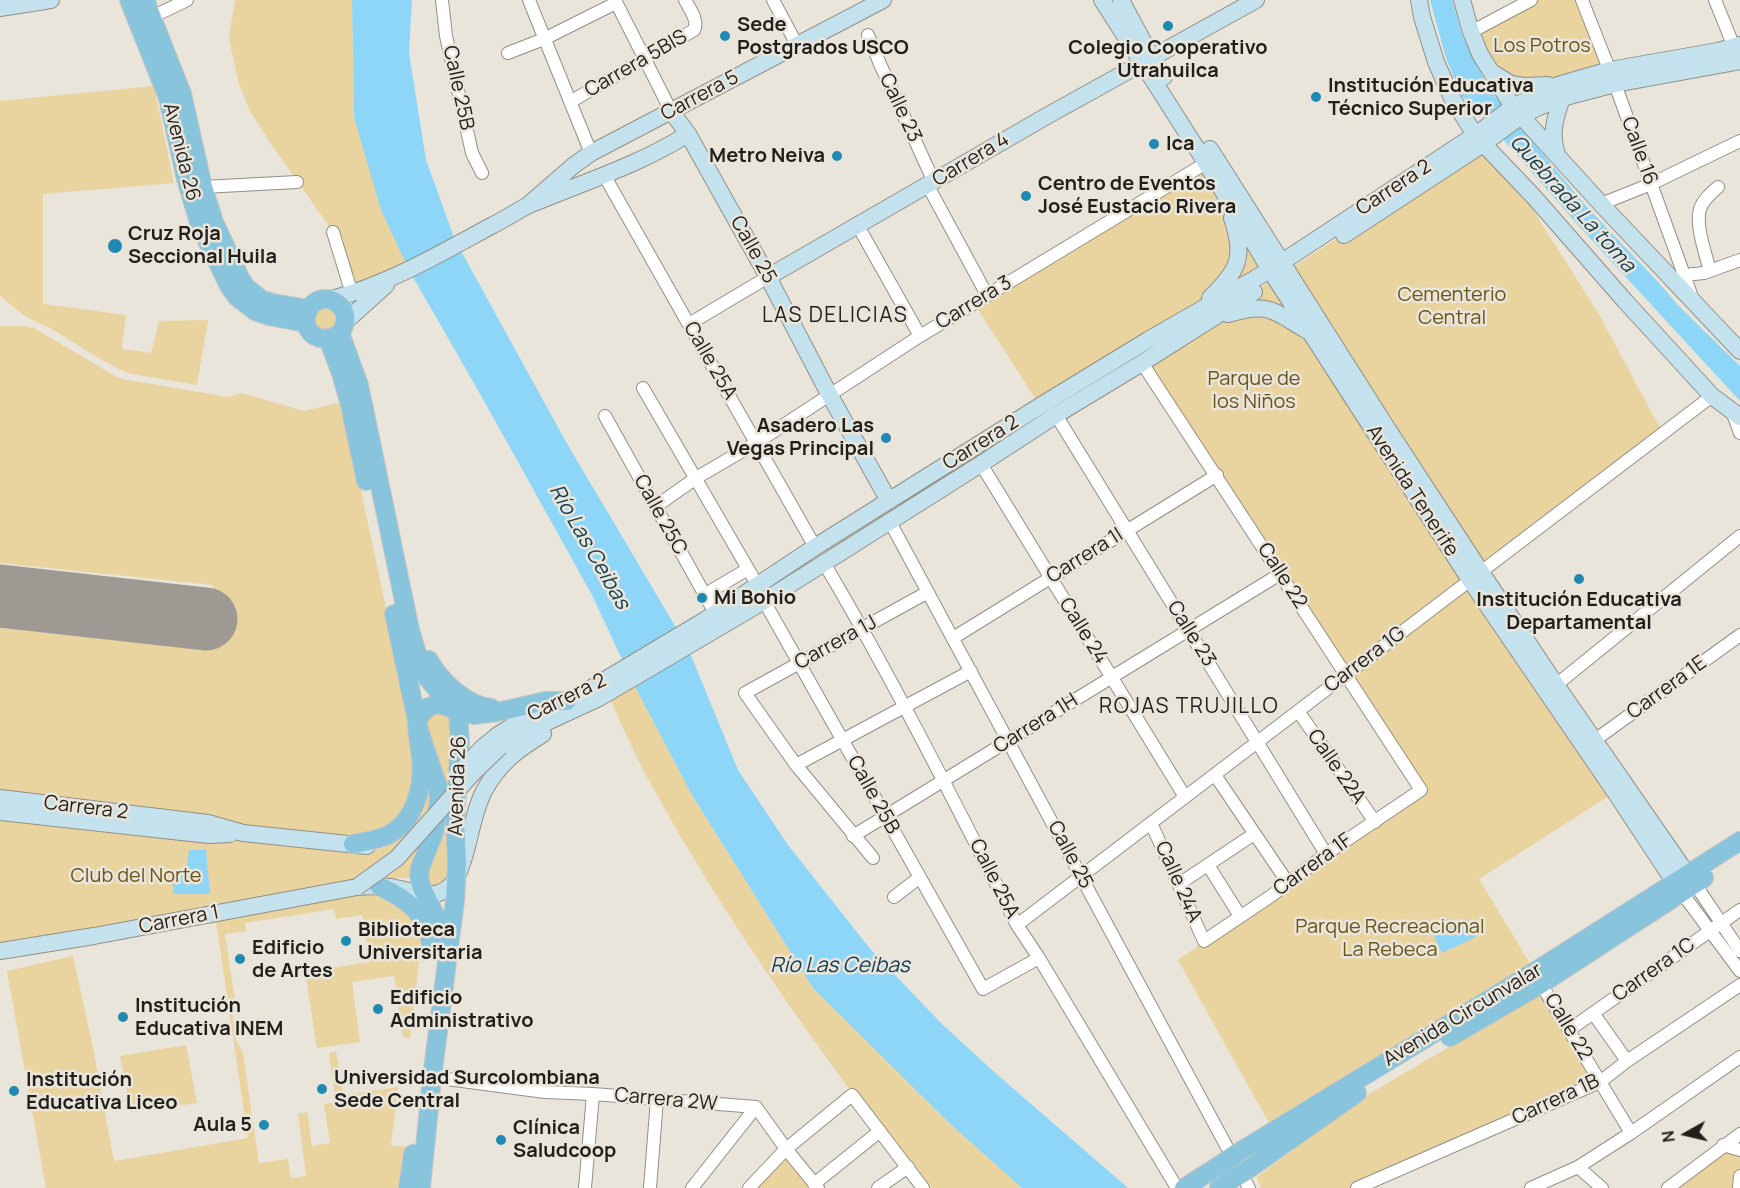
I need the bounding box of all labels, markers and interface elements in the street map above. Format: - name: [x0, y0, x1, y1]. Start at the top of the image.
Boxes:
- place label: Sede Postgrados USCO: [737, 13, 909, 60]
- marker: Colegio Cooperativo Utrahuilca: [1161, 19, 1175, 33]
- street label: Carrera 5BIS: [581, 25, 691, 103]
- marker: Sede Postgrados USCO: [718, 29, 732, 43]
- park label: Los Potros: [1493, 34, 1591, 58]
- place label: Colegio Cooperativo Utrahuilca: [1068, 36, 1268, 83]
- street label: Calle 25B: [437, 44, 479, 132]
- street label: Carrera 5: [657, 65, 743, 127]
- street label: Calle 23: [874, 70, 926, 146]
- place label: Institución Educativa Técnico Superior: [1328, 74, 1534, 121]
- marker: Institución Educativa Técnico Superior: [1309, 90, 1323, 104]
- street label: Avenida 26: [157, 100, 205, 204]
- street label: Calle 16: [1616, 114, 1662, 188]
- street label: Carrera 4: [928, 128, 1014, 192]
- water label: Quebrada La toma: [1504, 130, 1640, 278]
- place label: Ica: [1166, 132, 1194, 156]
- marker: Ica: [1147, 137, 1161, 151]
- place label: Metro Neiva: [709, 144, 825, 168]
- marker: Metro Neiva: [830, 149, 844, 163]
- street label: Carrera 2: [1352, 155, 1436, 221]
- place label: Centro de Eventos José Eustacio Rivera: [1038, 172, 1236, 219]
- marker: Centro de Eventos José Eustacio Rivera: [1019, 189, 1033, 203]
- street label: Calle 25: [725, 212, 781, 288]
- place label: Cruz Roja Seccional Huila: [128, 222, 277, 269]
- marker: Cruz Roja Seccional Huila: [106, 237, 124, 255]
- street label: Carrera 3: [932, 271, 1016, 335]
- park label: Cementerio Central: [1398, 283, 1506, 330]
- district label: LAS DELICIAS: [762, 303, 908, 329]
- street label: Calle 25A: [678, 318, 742, 404]
- park label: Parque de los Niños: [1208, 367, 1300, 414]
- street label: Carrera 2: [939, 410, 1023, 476]
- place label: Asadero Las Vegas Principal: [727, 414, 874, 461]
- street label: Avenida Tenerife: [1361, 421, 1463, 561]
- marker: Asadero Las Vegas Principal: [879, 431, 893, 445]
- street label: Calle 25C: [628, 471, 692, 559]
- water label: Río Las Ceibas: [543, 480, 635, 614]
- street label: Carrera 1I: [1042, 523, 1128, 589]
- street label: Calle 22: [1252, 539, 1312, 613]
- marker: Institución Educativa Departamental: [1572, 572, 1586, 586]
- place label: Mi Bohio: [714, 586, 796, 610]
- place label: Institución Educativa Departamental: [1476, 588, 1682, 635]
- marker: Mi Bohio: [695, 591, 709, 605]
- street label: Calle 24: [1053, 594, 1113, 668]
- street label: Calle 23: [1162, 597, 1220, 671]
- street label: Carrera 1J: [791, 611, 881, 675]
- street label: Carrera 1G: [1320, 622, 1410, 698]
- street label: Carrera 1E: [1623, 651, 1711, 725]
- street label: Carrera 2: [524, 669, 610, 727]
- street label: Carrera 1H: [989, 689, 1083, 759]
- district label: ROJAS TRUJILLO: [1099, 694, 1279, 720]
- street label: Calle 22A: [1302, 725, 1370, 809]
- street label: Avenida 26: [444, 735, 472, 837]
- street label: Calle 25B: [842, 752, 904, 838]
- street label: Carrera 2: [43, 791, 129, 825]
- street label: Calle 25: [1042, 817, 1098, 893]
- street label: Carrera 1F: [1269, 829, 1357, 901]
- street label: Calle 25A: [964, 835, 1024, 923]
- street label: Calle 24A: [1150, 838, 1206, 926]
- park label: Club del Norte: [71, 864, 201, 888]
- street label: Carrera 1: [137, 900, 221, 940]
- park label: Parque Recreacional La Rebeca: [1295, 915, 1485, 962]
- place label: Biblioteca Universitaria: [358, 918, 483, 965]
- street label: Carrera 1C: [1608, 933, 1700, 1007]
- marker: Biblioteca Universitaria: [339, 934, 353, 948]
- place label: Edificio de Artes: [252, 936, 333, 983]
- marker: Edificio de Artes: [233, 952, 247, 966]
- water label: Río Las Ceibas: [770, 953, 910, 979]
- street label: Avenida Circunvalar: [1379, 958, 1547, 1072]
- place label: Edificio Administrativo: [390, 986, 533, 1033]
- street label: Calle 22: [1539, 989, 1597, 1065]
- place label: Institución Educativa INEM: [135, 994, 283, 1041]
- marker: Edificio Administrativo: [371, 1002, 385, 1016]
- marker: Institución Educativa INEM: [116, 1010, 130, 1024]
- place label: Universidad Surcolombiana Sede Central: [334, 1066, 600, 1113]
- place label: Institución Educativa Liceo: [26, 1068, 178, 1115]
- street label: Carrera 1B: [1509, 1069, 1603, 1131]
- marker: Universidad Surcolombiana Sede Central: [315, 1082, 329, 1096]
- marker: Institución Educativa Liceo: [7, 1084, 21, 1098]
- street label: Carrera 2W: [613, 1084, 719, 1116]
- north arrow: [1656, 1104, 1716, 1164]
- place label: Aula 5: [193, 1113, 252, 1137]
- place label: Clínica Saludcoop: [513, 1116, 616, 1163]
- marker: Aula 5: [257, 1118, 271, 1132]
- text: N: [1656, 1129, 1680, 1144]
- marker: Clínica Saludcoop: [494, 1133, 508, 1147]

